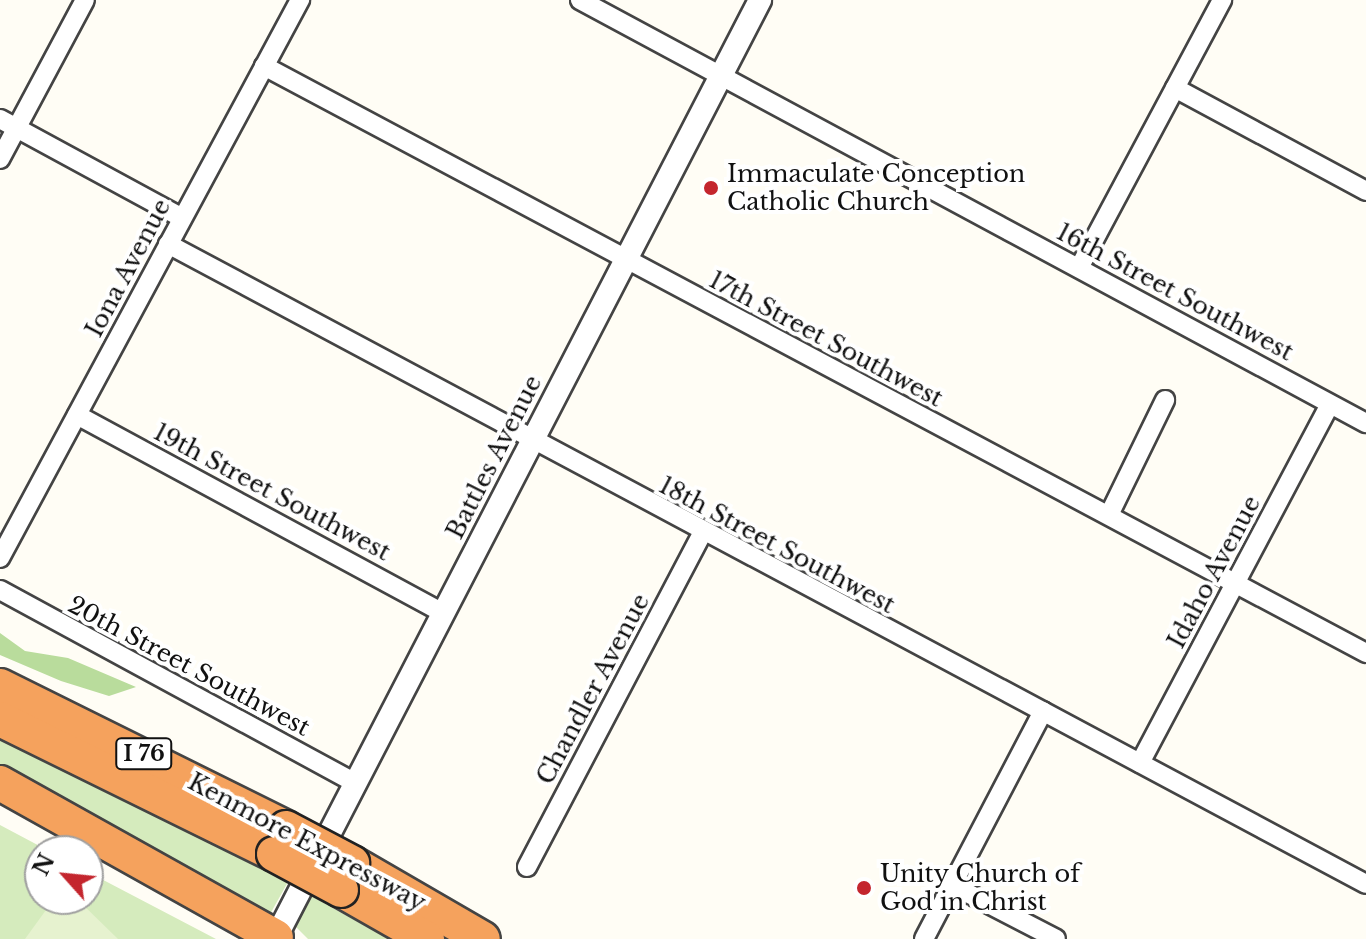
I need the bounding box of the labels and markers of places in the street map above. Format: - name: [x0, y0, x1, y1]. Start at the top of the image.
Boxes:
- place label: Immaculate Conception Catholic Church: [727, 160, 1025, 216]
- marker: Immaculate Conception Catholic Church: [702, 179, 720, 197]
- place label: Unity Church of God in Christ: [880, 860, 1081, 916]
- marker: Unity Church of God in Christ: [855, 879, 873, 897]

